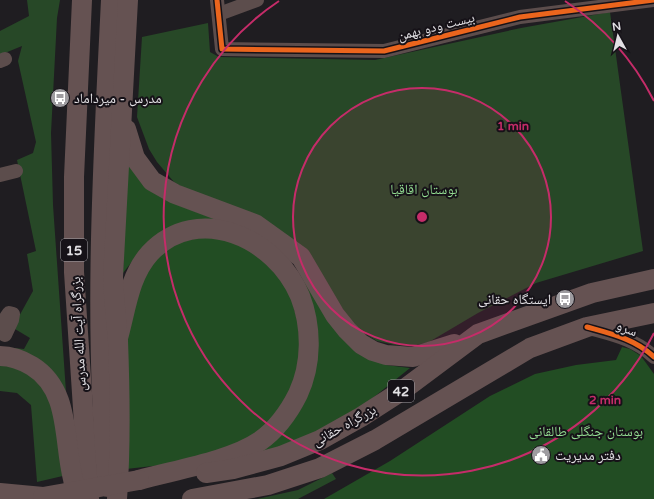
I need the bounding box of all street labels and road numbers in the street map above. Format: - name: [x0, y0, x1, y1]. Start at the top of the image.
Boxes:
- street label: بیست ودو بهمن: [396, 9, 477, 44]
- road number: 15: [61, 239, 87, 261]
- street label: بزرگراه آیت الله مدرس: [67, 276, 90, 392]
- street label: سرو: [614, 317, 640, 340]
- road number: 42: [388, 380, 414, 402]
- street label: بزرگراه حقانی: [309, 401, 379, 450]

